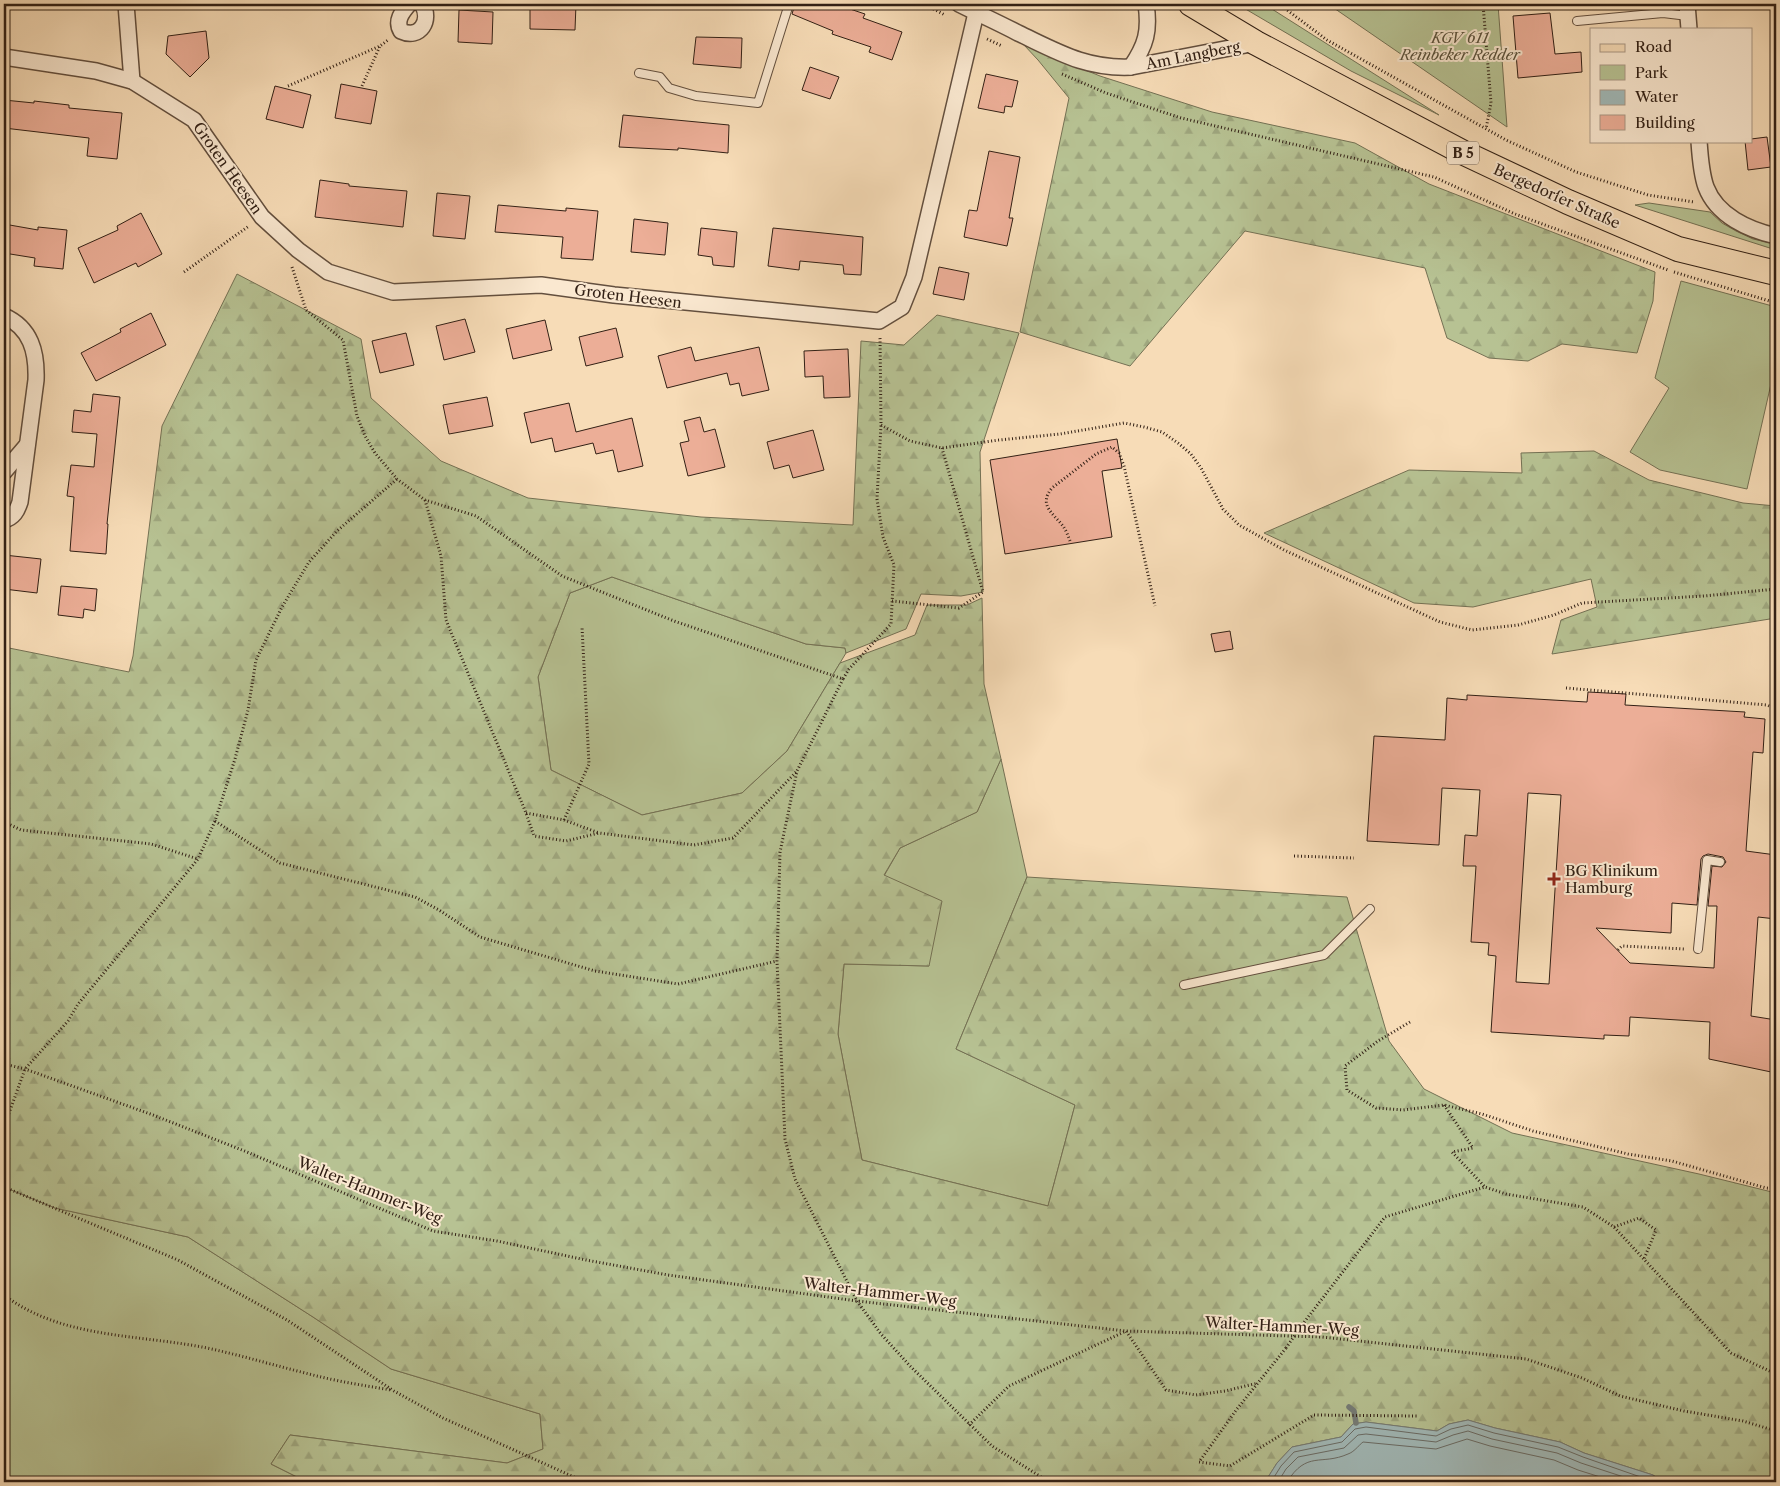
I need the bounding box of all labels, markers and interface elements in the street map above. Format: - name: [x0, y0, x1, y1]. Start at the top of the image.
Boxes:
- park label: KGV 611 Reinbeker Redder: [1399, 28, 1521, 64]
- legend: [1590, 28, 1752, 142]
- street label: Am Langberg: [1143, 37, 1242, 74]
- text: Road: [1635, 37, 1672, 56]
- text: Park: [1635, 63, 1669, 82]
- text: Water: [1634, 87, 1679, 106]
- text: Building: [1635, 113, 1695, 132]
- street label: Groten Heesen: [189, 118, 267, 218]
- road number: B 5: [1447, 142, 1479, 164]
- street label: Bergedorfer Straße: [1491, 159, 1623, 233]
- street label: Groten Heesen: [573, 280, 683, 312]
- place label: BG Klinikum Hamburg: [1565, 861, 1658, 897]
- marker: BG Klinikum Hamburg: [1547, 872, 1561, 886]
- street label: Walter-Hammer-Weg: [294, 1152, 445, 1228]
- street label: Walter-Hammer-Weg: [801, 1273, 958, 1311]
- street label: Walter-Hammer-Weg: [1204, 1312, 1359, 1340]

